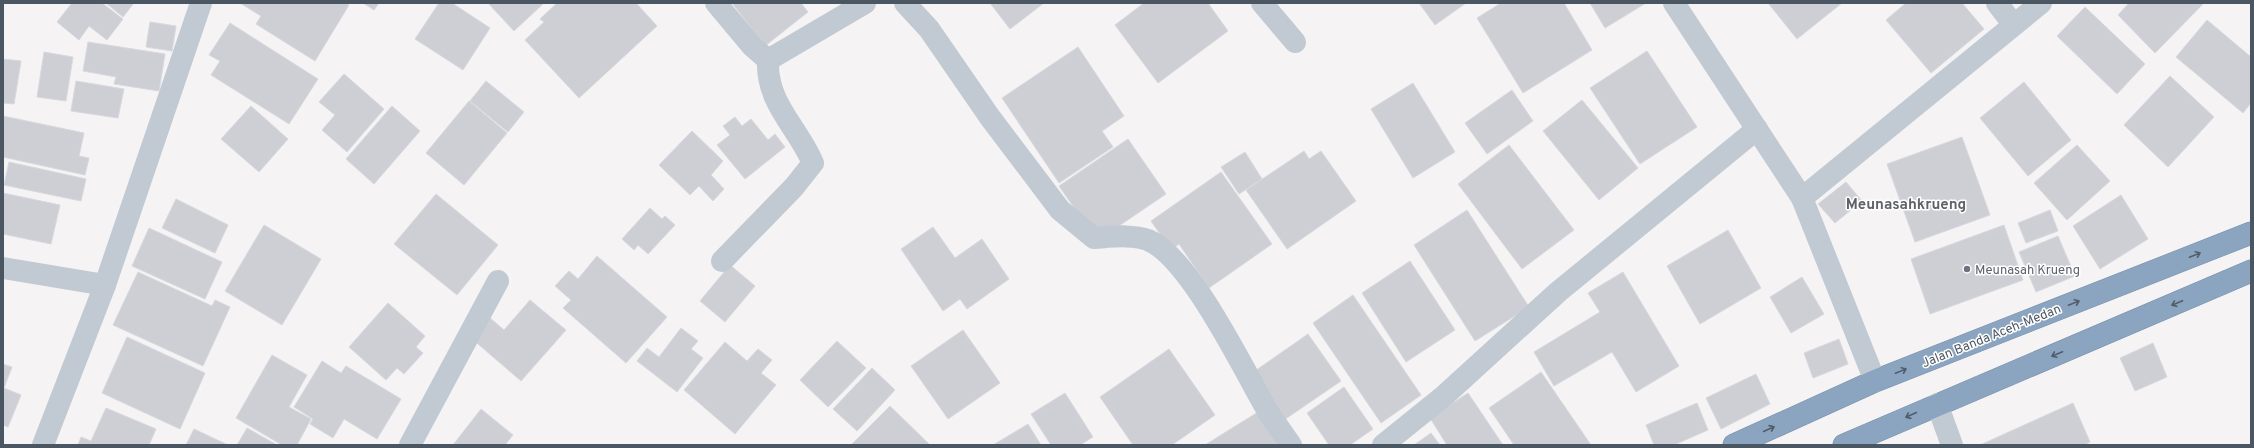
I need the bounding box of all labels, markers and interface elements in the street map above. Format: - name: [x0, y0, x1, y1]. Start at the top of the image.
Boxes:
- district label: Meunasahkrueng: [1846, 196, 1966, 215]
- one-way arrow: [2188, 250, 2200, 258]
- place label: Meunasah Krueng: [1975, 263, 2080, 279]
- marker: Meunasah Krueng: [1962, 264, 1972, 274]
- one-way arrow: [2067, 298, 2079, 306]
- one-way arrow: [2171, 300, 2183, 308]
- street label: Jalan Banda Aceh-Medan: [1920, 302, 2064, 372]
- one-way arrow: [2051, 351, 2063, 358]
- one-way arrow: [1894, 366, 1906, 374]
- one-way arrow: [1906, 412, 1918, 419]
- one-way arrow: [1763, 425, 1775, 432]

